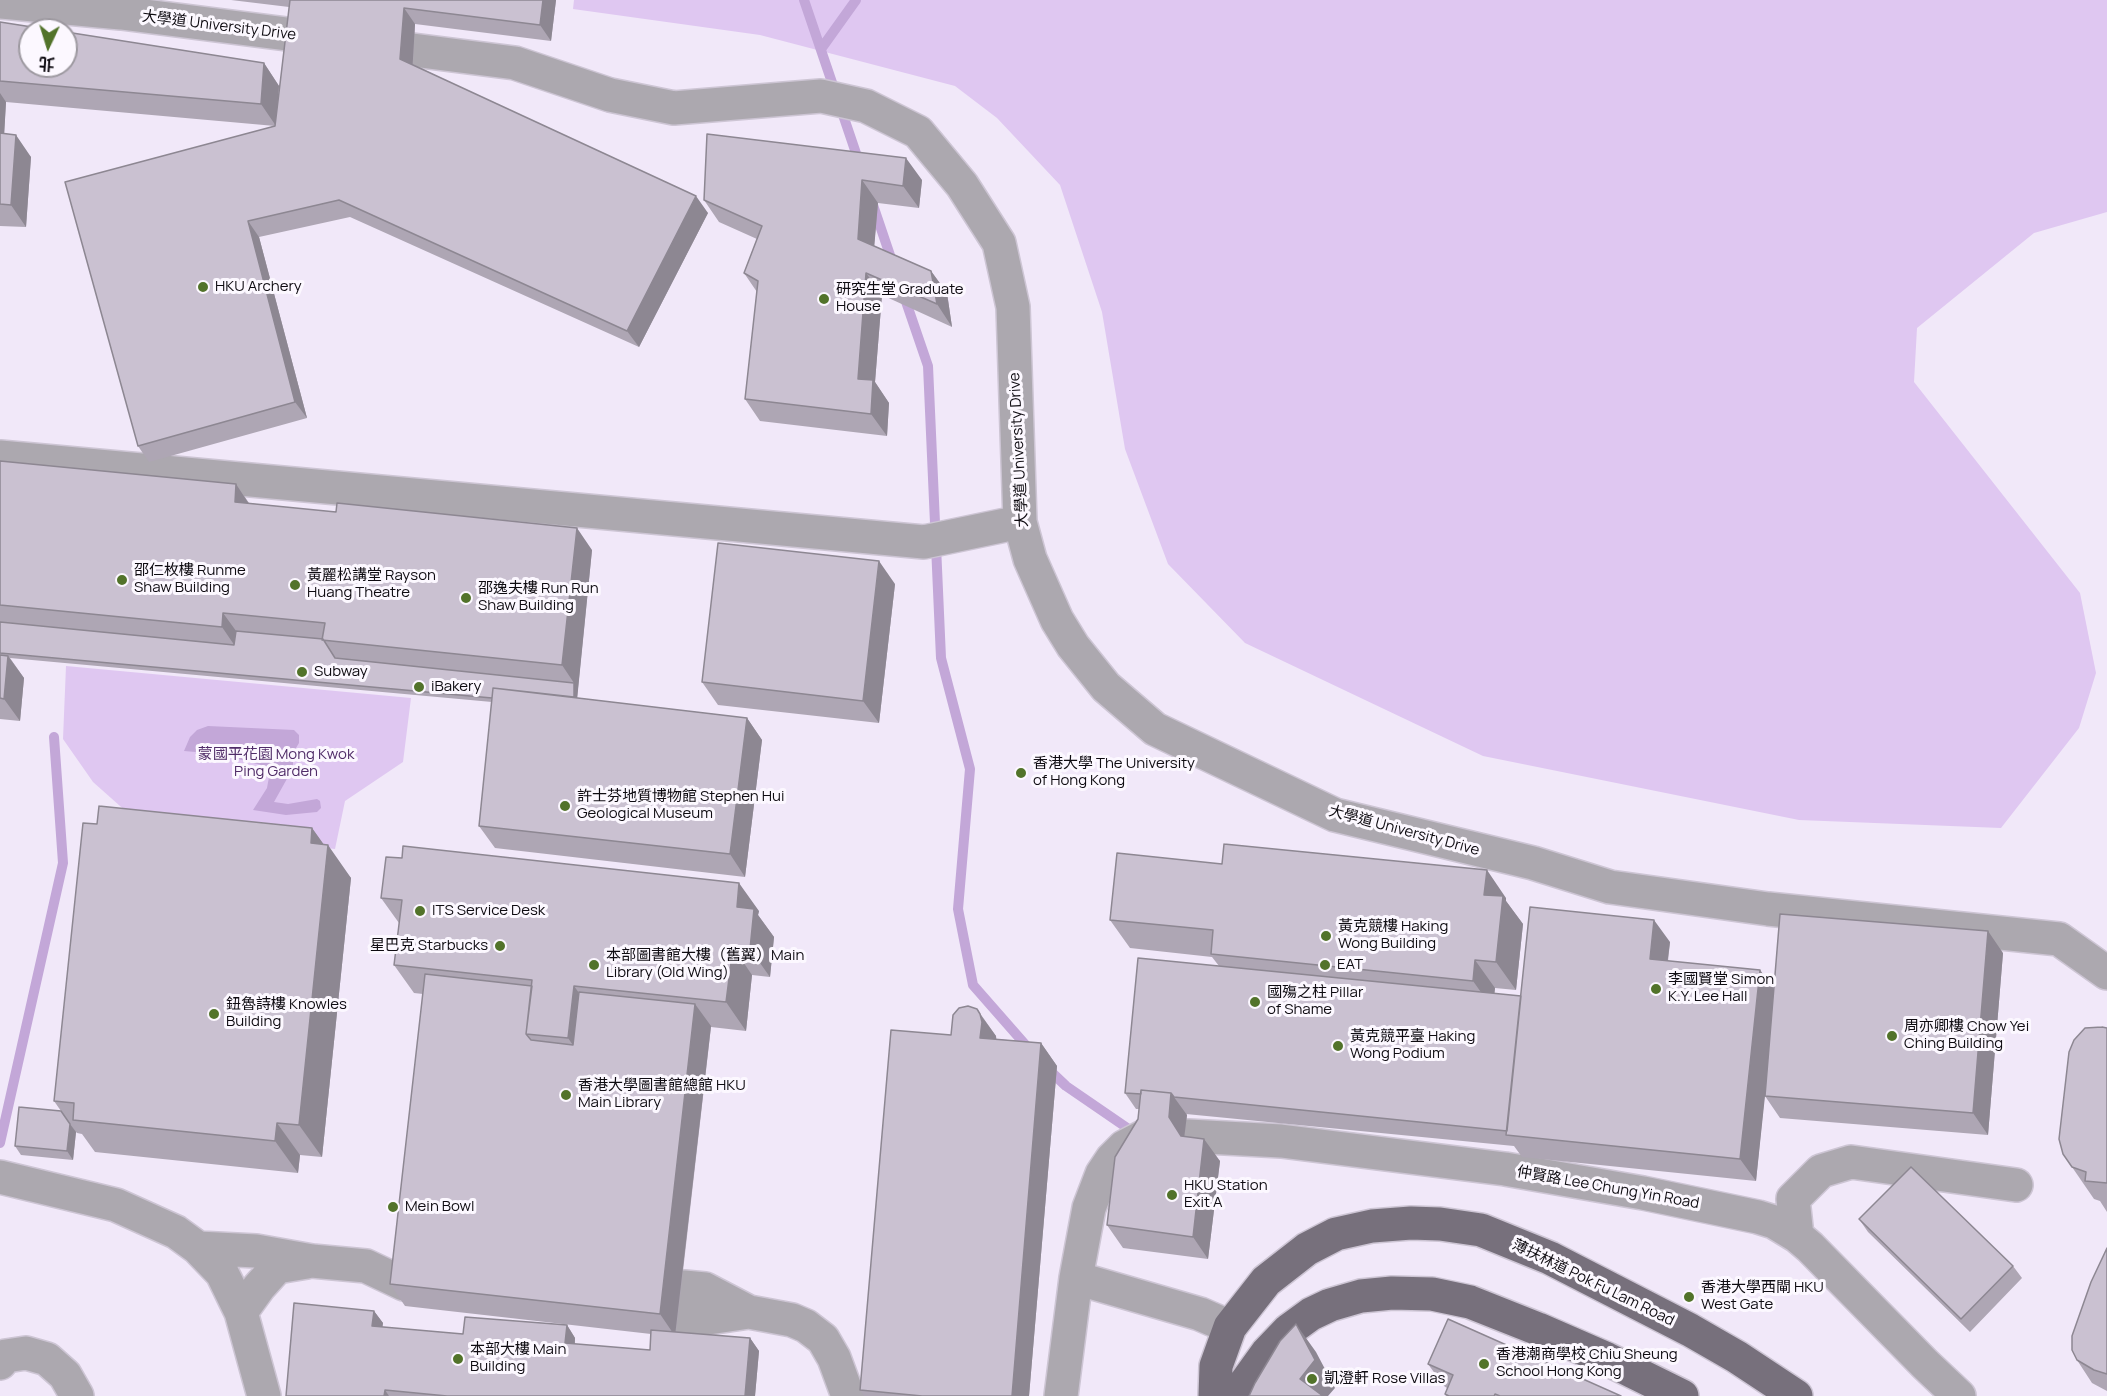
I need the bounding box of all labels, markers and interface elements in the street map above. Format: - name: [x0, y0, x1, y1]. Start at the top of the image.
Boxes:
- street label: 大學道 University Drive: [141, 8, 297, 44]
- north arrow: [18, 18, 78, 78]
- text: 北: [38, 52, 56, 75]
- place label: HKU Archery: [215, 278, 302, 296]
- marker: HKU Archery: [196, 280, 210, 294]
- place label: 研究生堂 Graduate House: [836, 281, 964, 316]
- marker: 研究生堂 Graduate House: [817, 292, 831, 306]
- street label: 大學道 University Drive: [1006, 372, 1032, 528]
- place label: 邵仁枚樓 Runme Shaw Building: [134, 562, 246, 597]
- place label: 黃麗松講堂 Rayson Huang Theatre: [307, 567, 436, 602]
- marker: 邵仁枚樓 Runme Shaw Building: [115, 573, 129, 587]
- marker: 黃麗松講堂 Rayson Huang Theatre: [288, 578, 302, 592]
- place label: 邵逸夫樓 Run Run Shaw Building: [478, 580, 599, 615]
- marker: 邵逸夫樓 Run Run Shaw Building: [459, 591, 473, 605]
- place label: Subway: [314, 663, 368, 681]
- marker: Subway: [295, 665, 309, 679]
- place label: iBakery: [431, 678, 481, 696]
- marker: iBakery: [412, 680, 426, 694]
- park label: 蒙國平花園 Mong Kwok Ping Garden: [198, 746, 354, 781]
- place label: 香港大學 The University of Hong Kong: [1033, 755, 1195, 790]
- marker: 香港大學 The University of Hong Kong: [1014, 766, 1028, 780]
- place label: 許士芬地質博物館 Stephen Hui Geological Museum: [577, 788, 784, 823]
- marker: 許士芬地質博物館 Stephen Hui Geological Museum: [558, 799, 572, 813]
- street label: 大學道 University Drive: [1327, 802, 1481, 860]
- place label: ITS Service Desk: [432, 902, 545, 920]
- marker: ITS Service Desk: [413, 904, 427, 918]
- place label: 黃克競樓 Haking Wong Building: [1338, 918, 1448, 953]
- marker: 黃克競樓 Haking Wong Building: [1319, 929, 1333, 943]
- place label: 星巴克 Starbucks: [370, 937, 488, 955]
- marker: 星巴克 Starbucks: [493, 939, 507, 953]
- place label: 本部圖書館大樓（舊翼）Main Library (Old Wing): [606, 947, 804, 982]
- place label: EAT: [1337, 956, 1363, 974]
- marker: 本部圖書館大樓（舊翼）Main Library (Old Wing): [587, 958, 601, 972]
- marker: EAT: [1318, 958, 1332, 972]
- place label: 李國賢堂 Simon K.Y. Lee Hall: [1668, 971, 1774, 1006]
- marker: 李國賢堂 Simon K.Y. Lee Hall: [1649, 982, 1663, 996]
- place label: 國殤之柱 Pillar of Shame: [1267, 984, 1363, 1019]
- marker: 國殤之柱 Pillar of Shame: [1248, 995, 1262, 1009]
- place label: 鈕魯詩樓 Knowles Building: [226, 996, 347, 1031]
- marker: 鈕魯詩樓 Knowles Building: [207, 1007, 221, 1021]
- place label: 周亦卿樓 Chow Yei Ching Building: [1904, 1018, 2029, 1053]
- place label: 黃克競平臺 Haking Wong Podium: [1350, 1028, 1475, 1063]
- marker: 周亦卿樓 Chow Yei Ching Building: [1885, 1029, 1899, 1043]
- marker: 黃克競平臺 Haking Wong Podium: [1331, 1039, 1345, 1053]
- place label: 香港大學圖書館總館 HKU Main Library: [578, 1077, 746, 1112]
- marker: 香港大學圖書館總館 HKU Main Library: [559, 1088, 573, 1102]
- street label: 仲賢路 Lee Chung Yin Road: [1515, 1163, 1701, 1213]
- place label: HKU Station Exit A: [1184, 1177, 1268, 1212]
- marker: HKU Station Exit A: [1165, 1188, 1179, 1202]
- place label: Mein Bowl: [405, 1198, 475, 1216]
- marker: Mein Bowl: [386, 1200, 400, 1214]
- street label: 薄扶林道 Pok Fu Lam Road: [1509, 1236, 1677, 1330]
- place label: 香港大學西閘 HKU West Gate: [1701, 1279, 1824, 1314]
- marker: 香港大學西閘 HKU West Gate: [1682, 1290, 1696, 1304]
- place label: 本部大樓 Main Building: [470, 1341, 566, 1376]
- place label: 香港潮商學校 Chiu Sheung School Hong Kong: [1496, 1346, 1678, 1381]
- marker: 本部大樓 Main Building: [451, 1352, 465, 1366]
- marker: 香港潮商學校 Chiu Sheung School Hong Kong: [1477, 1357, 1491, 1371]
- place label: 凱澄軒 Rose Villas: [1324, 1370, 1445, 1388]
- marker: 凱澄軒 Rose Villas: [1305, 1372, 1319, 1386]

